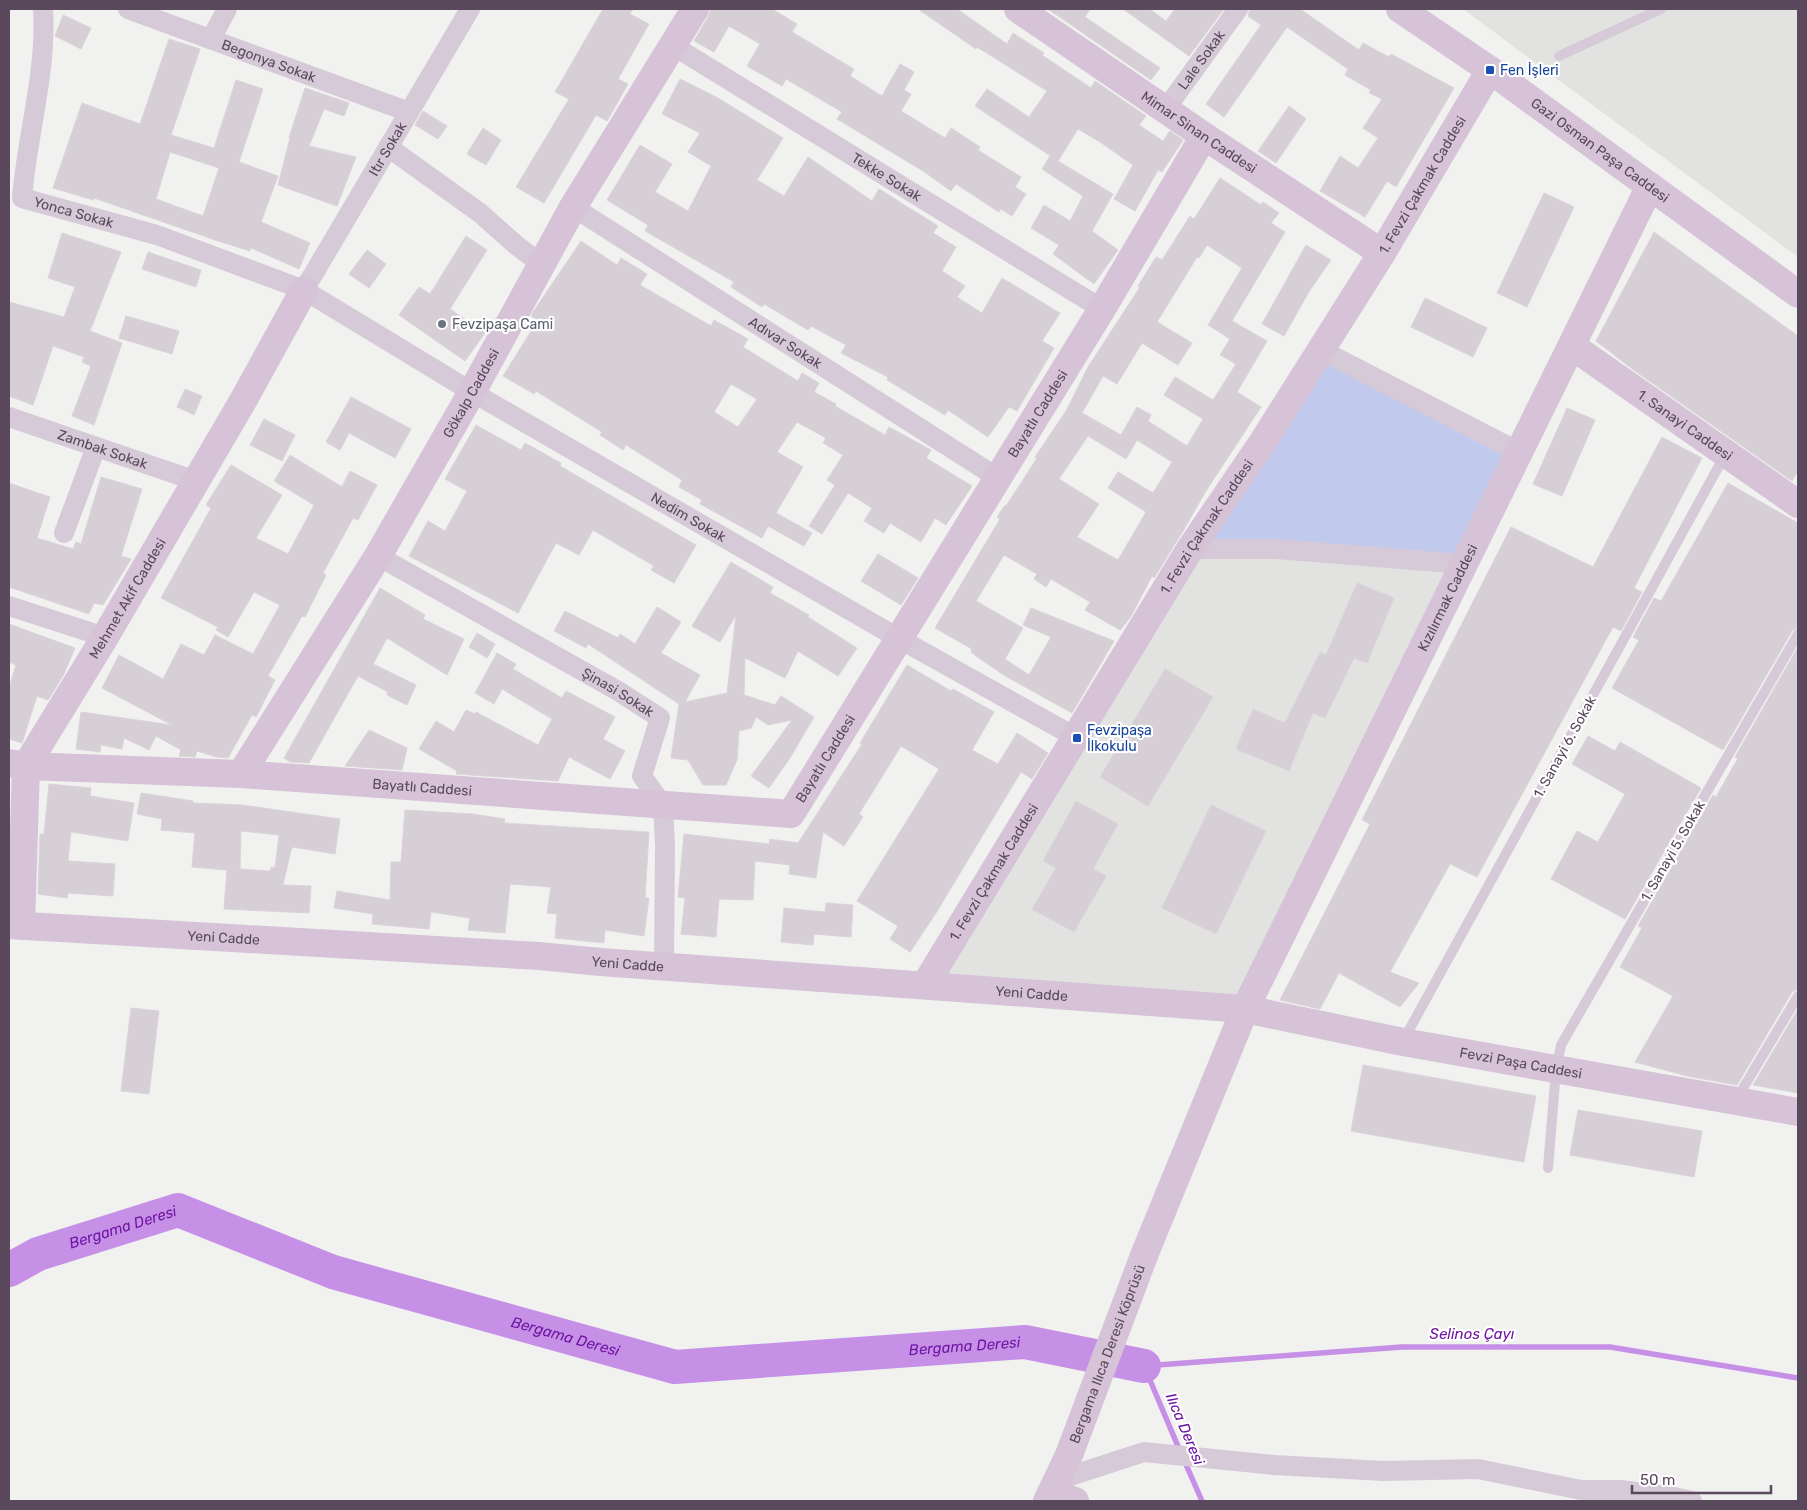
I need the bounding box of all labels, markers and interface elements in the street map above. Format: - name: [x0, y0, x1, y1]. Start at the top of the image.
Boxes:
- street label: Lale Sokak: [1174, 26, 1229, 93]
- street label: Begonya Sokak: [219, 36, 319, 86]
- place label: Fen İşleri: [1500, 62, 1559, 79]
- marker: Fen İşleri: [1484, 64, 1496, 76]
- street label: Mimar Sinan Caddesi: [1138, 87, 1260, 177]
- street label: Gazi Osman Paşa Caddesi: [1528, 94, 1673, 206]
- street label: 1. Fevzi Çakmak Caddesi: [1375, 113, 1469, 257]
- street label: Itır Sokak: [365, 118, 410, 179]
- street label: Tekke Sokak: [849, 149, 925, 205]
- street label: Yonca Sokak: [32, 193, 116, 231]
- street label: Adıvar Sokak: [746, 313, 826, 373]
- place label: Fevzipaşa Cami: [452, 316, 553, 333]
- marker: Fevzipaşa Cami: [436, 318, 448, 330]
- street label: Gökalp Caddesi: [439, 345, 503, 441]
- street label: Bayatlı Caddesi: [1004, 367, 1071, 461]
- street label: 1. Sanayi Caddesi: [1634, 386, 1736, 464]
- street label: Zambak Sokak: [55, 426, 151, 473]
- street label: 1. Fevzi Çakmak Caddesi: [1156, 456, 1257, 597]
- street label: Nedim Sokak: [648, 489, 730, 546]
- street label: Mehmet Akif Caddesi: [85, 535, 169, 662]
- street label: Kızılırmak Caddesi: [1414, 541, 1481, 654]
- street label: Şinasi Sokak: [579, 664, 658, 721]
- street label: 1. Sanayi 6. Sokak: [1530, 692, 1600, 801]
- street label: Bayatlı Caddesi: [792, 712, 859, 806]
- place label: Fevzipaşa İlkokulu: [1087, 722, 1152, 755]
- marker: Fevzipaşa İlkokulu: [1071, 732, 1083, 744]
- street label: Bayatlı Caddesi: [372, 775, 473, 799]
- street label: 1. Sanayi 5. Sokak: [1637, 797, 1709, 905]
- street label: 1. Fevzi Çakmak Caddesi: [945, 801, 1042, 944]
- street label: Yeni Cadde: [187, 927, 261, 948]
- street label: Yeni Cadde: [591, 953, 665, 975]
- street label: Yeni Cadde: [995, 982, 1069, 1005]
- street label: Fevzi Paşa Caddesi: [1458, 1044, 1584, 1082]
- water label: Bergama Deresi: [67, 1202, 179, 1253]
- street label: Bergama Ilıca Deresi Köprüsü: [1066, 1262, 1148, 1446]
- water label: Bergama Deresi: [509, 1313, 622, 1360]
- water label: Selinos Çayı: [1430, 1325, 1515, 1343]
- water label: Bergama Deresi: [908, 1333, 1021, 1359]
- water label: Ilıca Deresi: [1162, 1390, 1208, 1468]
- scale bar: [1632, 1462, 1771, 1494]
- text: 50 m: [1640, 1471, 1675, 1489]

